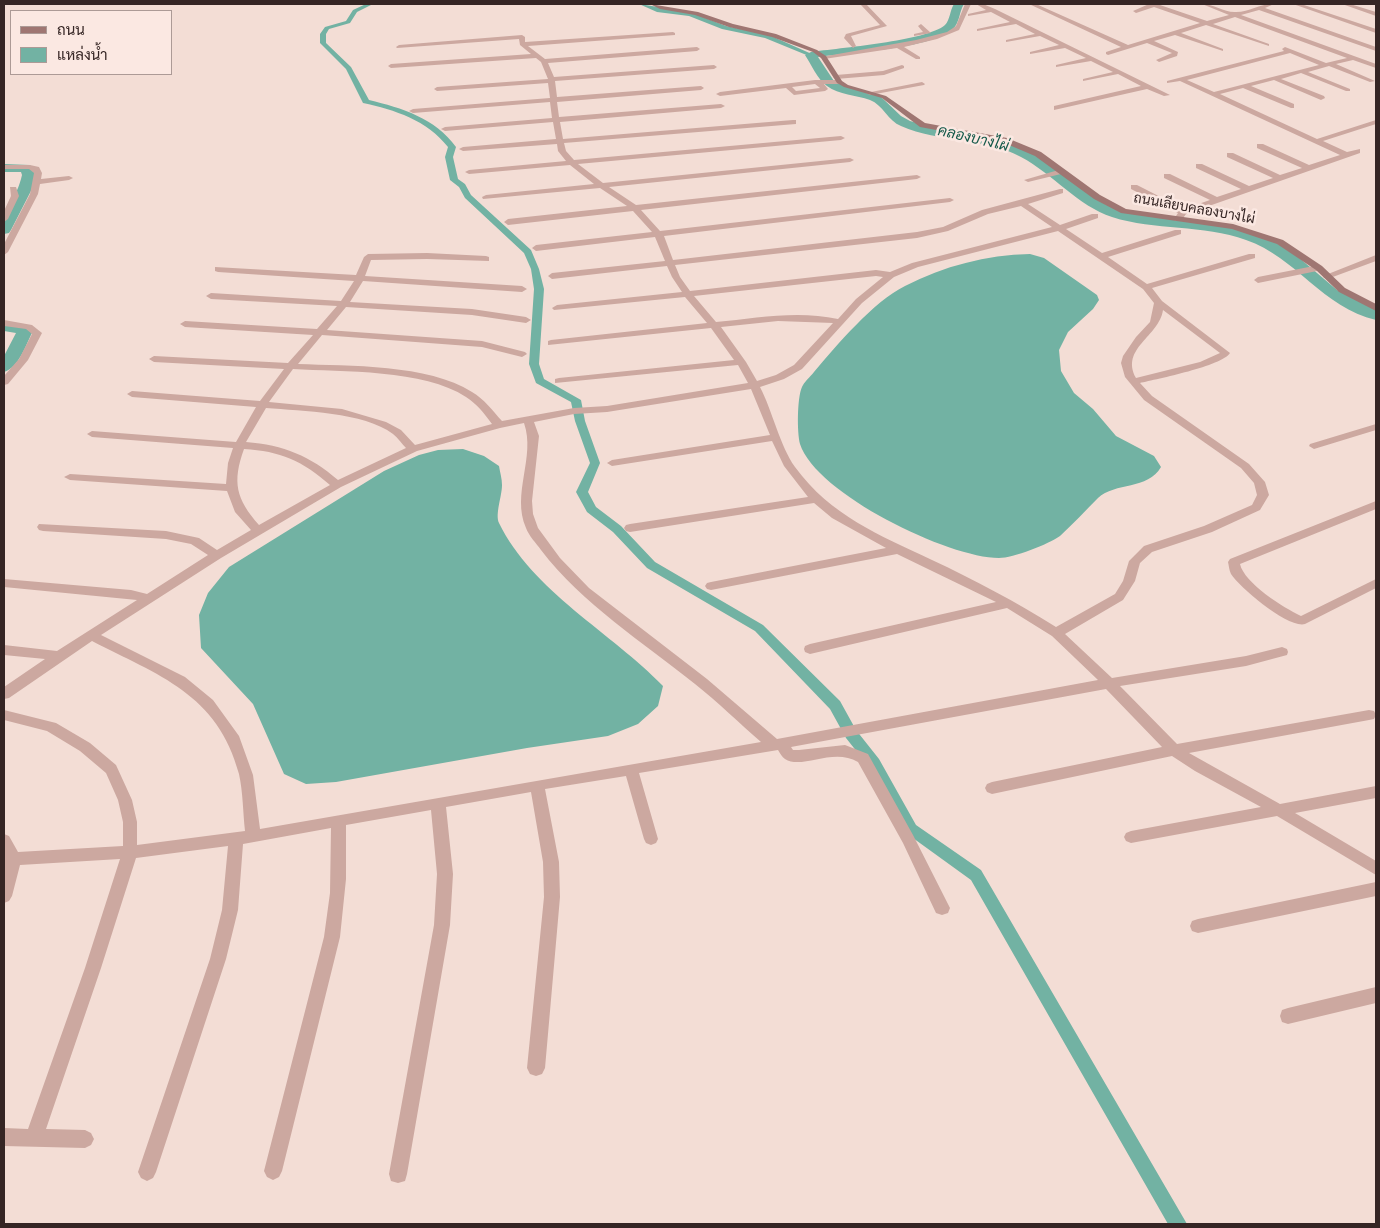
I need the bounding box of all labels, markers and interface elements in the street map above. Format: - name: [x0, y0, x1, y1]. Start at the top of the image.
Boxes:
- legend: [10, 10, 172, 75]
- text: ถนน: [57, 22, 85, 41]
- text: แหล่งน้ำ: [57, 47, 108, 66]
- water label: คลองบางไผ่: [936, 123, 1010, 157]
- street label: ถนนเลียบคลองบางไผ่: [1132, 191, 1256, 229]

